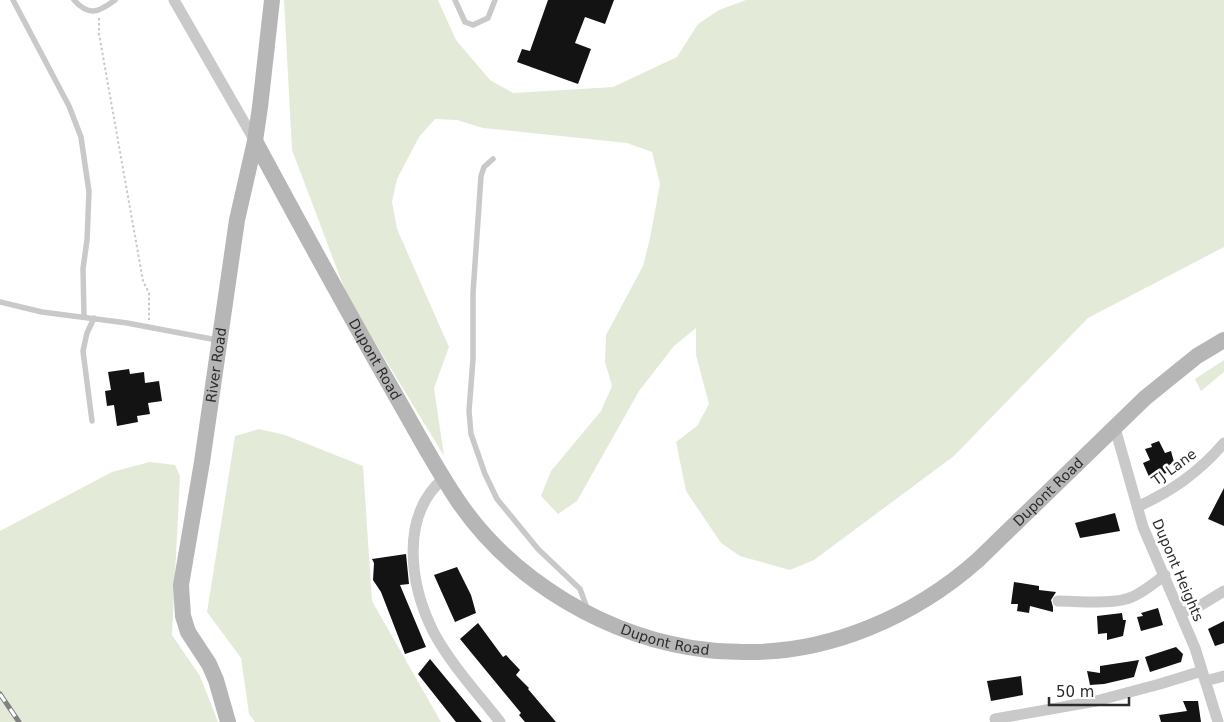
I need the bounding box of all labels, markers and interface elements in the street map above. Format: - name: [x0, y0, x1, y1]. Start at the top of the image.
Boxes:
- street label: Dupont Road: [346, 316, 405, 403]
- street label: River Road: [203, 326, 229, 404]
- street label: TJ Lane: [1148, 446, 1199, 489]
- street label: Dupont Road: [1010, 455, 1086, 529]
- street label: Dupont Heights: [1149, 516, 1207, 624]
- street label: Dupont Road: [618, 621, 710, 658]
- scale bar: [1049, 674, 1129, 706]
- text: 50 m: [1056, 683, 1094, 701]

